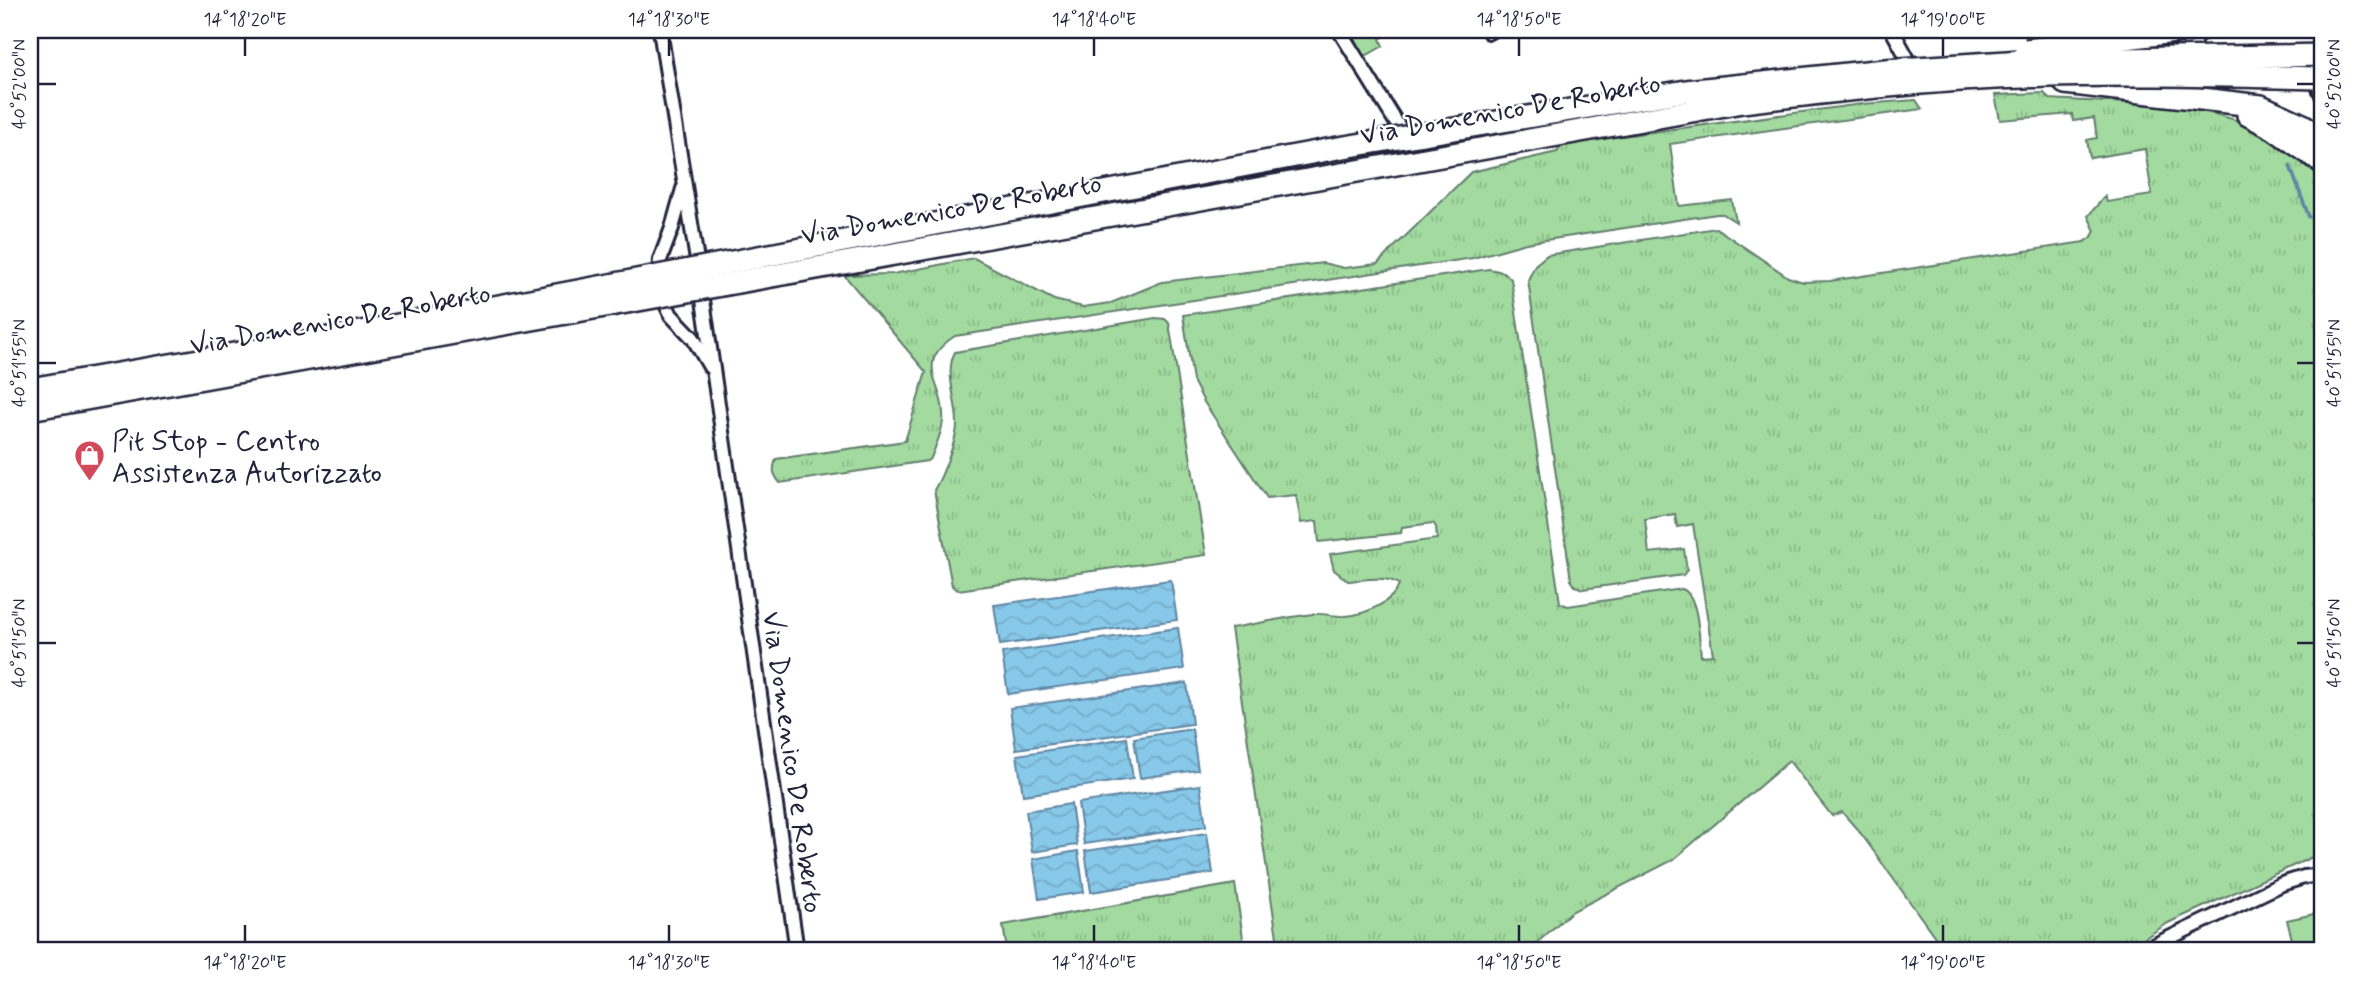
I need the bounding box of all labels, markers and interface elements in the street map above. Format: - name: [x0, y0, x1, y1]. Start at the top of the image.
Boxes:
- text: 14°18'20"E: [204, 8, 286, 32]
- text: 14°18'30"E: [628, 8, 710, 32]
- text: 14°18'40"E: [1052, 8, 1136, 32]
- text: 14°18'50"E: [1477, 8, 1561, 32]
- text: 14°19'00"E: [1900, 8, 1986, 32]
- text: 40°52'00"N: [8, 39, 32, 129]
- text: 40°52'00"N: [2323, 39, 2347, 129]
- street label: Via Domenico De Roberto: [1357, 66, 1664, 155]
- street label: Via Domenico De Roberto: [798, 166, 1105, 255]
- street label: Via Domenico De Roberto: [187, 276, 494, 365]
- text: 40°51'55"N: [8, 319, 32, 407]
- text: 40°51'55"N: [2323, 319, 2347, 407]
- place label: Pit Stop - Centro Assistenza Autorizzato: [112, 424, 382, 493]
- shop icon: Pit Stop - Centro Assistenza Autorizzato: [72, 439, 106, 483]
- text: 40°51'50"N: [8, 599, 32, 687]
- text: 40°51'50"N: [2323, 599, 2347, 687]
- street label: Via Domenico De Roberto: [752, 609, 831, 916]
- text: 14°18'20"E: [204, 951, 286, 975]
- text: 14°18'30"E: [628, 951, 710, 975]
- text: 14°18'40"E: [1052, 951, 1136, 975]
- text: 14°18'50"E: [1477, 951, 1561, 975]
- text: 14°19'00"E: [1900, 951, 1986, 975]

